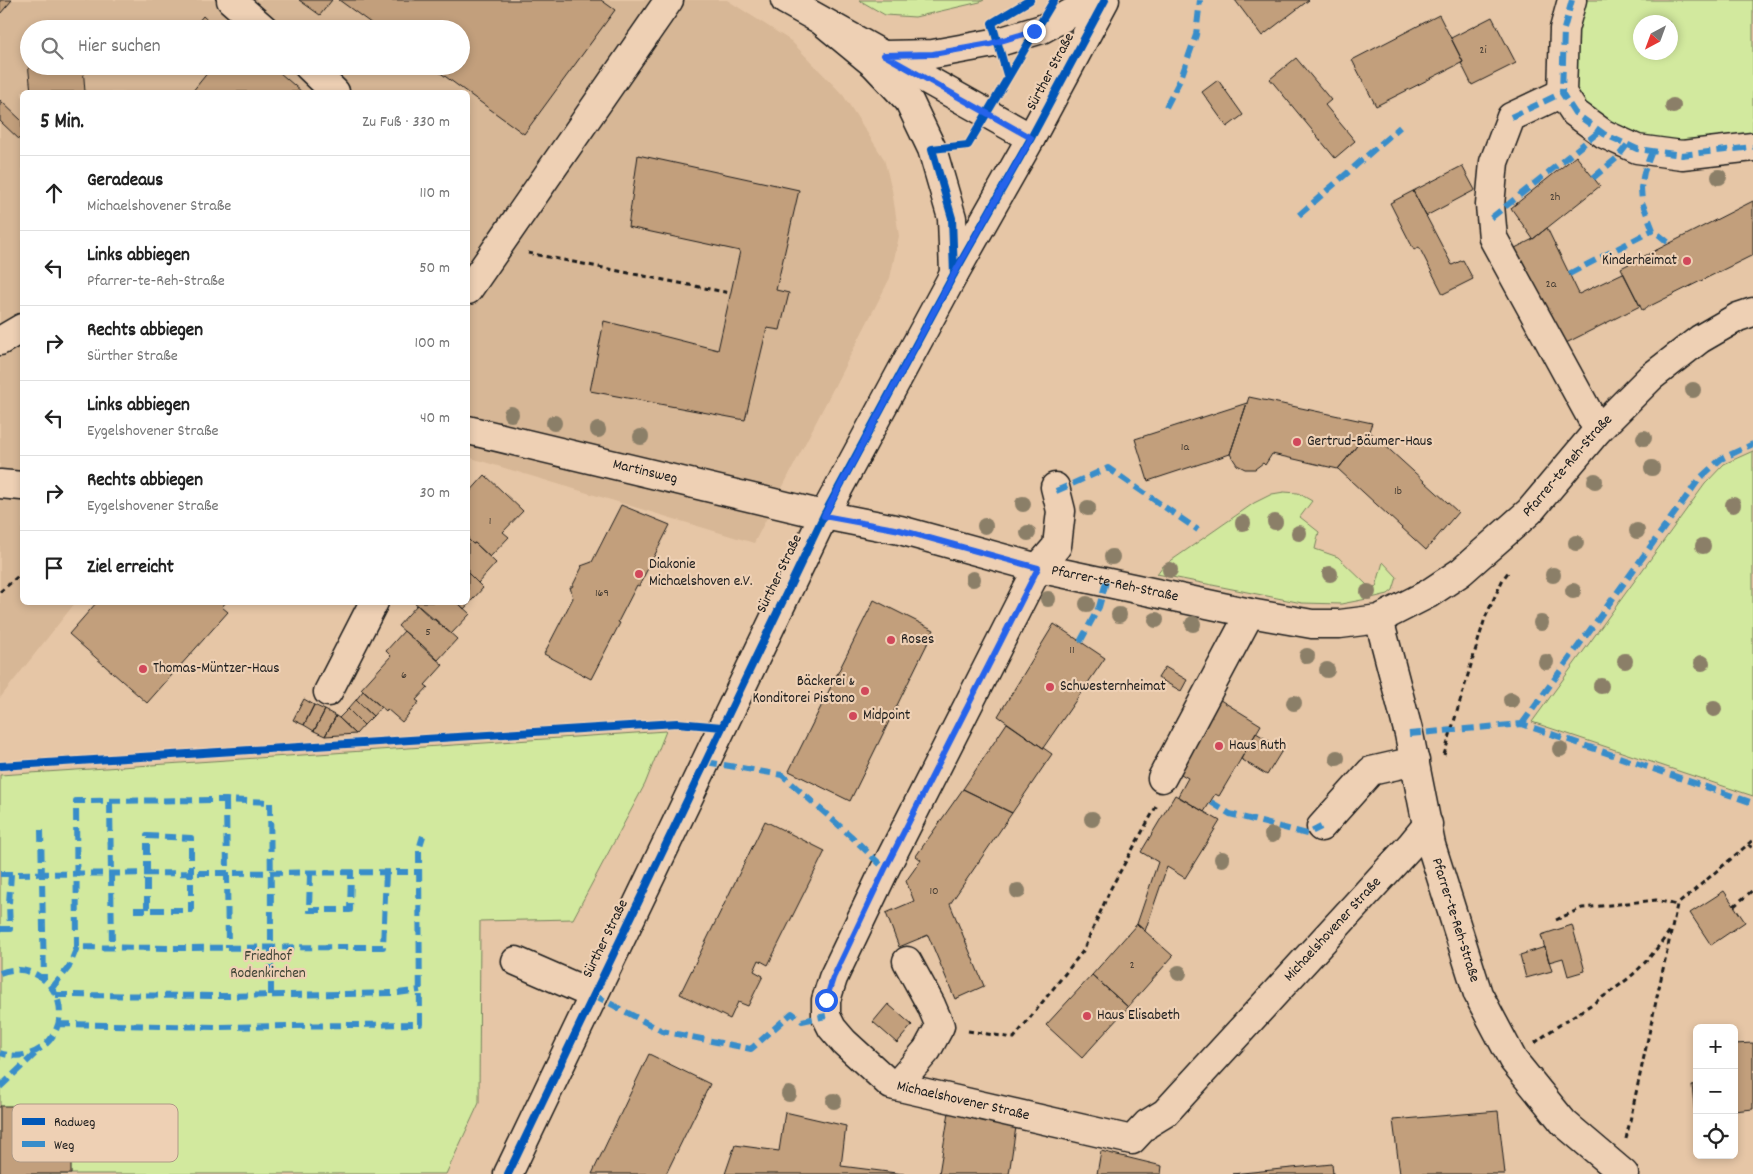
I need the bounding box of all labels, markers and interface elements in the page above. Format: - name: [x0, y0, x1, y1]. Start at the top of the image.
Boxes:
- north arrow: [1633, 15, 1678, 60]
- search box: [20, 20, 470, 75]
- route end: [1023, 20, 1046, 43]
- street label: Sürther Straße: [1021, 29, 1081, 115]
- icon: search: [38, 34, 66, 62]
- text: Hier suchen: [78, 34, 161, 61]
- house number: 2i: [1479, 42, 1487, 59]
- text: 5 Min.: [40, 108, 84, 138]
- text: Zu Fuß · 330 m: [362, 111, 450, 134]
- text: Geradeaus: [87, 168, 163, 195]
- icon: ahead: [40, 179, 68, 207]
- text: 110 m: [420, 182, 450, 205]
- house number: 2h: [1550, 189, 1560, 206]
- text: Michaelshovener Straße: [87, 195, 231, 218]
- text: Links abbiegen: [87, 243, 190, 270]
- place label: Kinderheimat: [1602, 250, 1677, 272]
- icon: left: [40, 254, 68, 282]
- marker: Kinderheimat: [1681, 255, 1693, 267]
- text: 50 m: [419, 257, 450, 280]
- text: Pfarrer-te-Reh-Straße: [87, 270, 225, 293]
- house number: 2a: [1546, 276, 1557, 293]
- text: Rechts abbiegen: [87, 318, 203, 345]
- icon: right: [40, 329, 68, 357]
- text: 100 m: [414, 332, 450, 355]
- text: Sürther Straße: [87, 345, 178, 368]
- text: Links abbiegen: [87, 393, 190, 420]
- icon: left: [40, 404, 68, 432]
- text: 40 m: [420, 407, 450, 430]
- street label: Pfarrer-te-Reh-Straße: [1518, 410, 1618, 523]
- text: Eygelshovener Straße: [87, 420, 219, 443]
- place label: Gertrud-Bäumer-Haus: [1307, 431, 1433, 453]
- marker: Gertrud-Bäumer-Haus: [1291, 436, 1303, 448]
- house number: 1a: [1181, 439, 1189, 456]
- street label: Martinsweg: [610, 454, 680, 491]
- text: Rechts abbiegen: [87, 468, 203, 495]
- icon: right: [40, 479, 68, 507]
- text: 30 m: [420, 482, 450, 505]
- house number: 1b: [1394, 483, 1402, 500]
- text: Eygelshovener Straße: [87, 495, 219, 518]
- house number: 1: [489, 513, 491, 530]
- street label: Sürther Straße: [751, 531, 809, 617]
- icon: arrive: [40, 554, 68, 582]
- place label: Diakonie Michaelshoven e.V.: [649, 554, 753, 593]
- text: Ziel erreicht: [87, 555, 174, 582]
- street label: Pfarrer-te-Reh-Straße: [1049, 560, 1181, 609]
- marker: Diakonie Michaelshoven e.V.: [633, 568, 645, 580]
- house number: 169: [595, 585, 609, 602]
- house number: 5: [425, 624, 431, 641]
- place label: Roses: [901, 629, 934, 651]
- marker: Roses: [885, 634, 897, 646]
- house number: 11: [1069, 642, 1075, 659]
- place label: Thomas-Müntzer-Haus: [153, 658, 280, 680]
- marker: Thomas-Müntzer-Haus: [137, 663, 149, 675]
- house number: 6: [401, 667, 407, 684]
- place label: Bäckerei & Konditorei Pistono: [752, 671, 855, 710]
- place label: Schwesternheimat: [1060, 676, 1166, 698]
- marker: Schwesternheimat: [1044, 681, 1056, 693]
- marker: Bäckerei & Konditorei Pistono: [859, 685, 871, 697]
- place label: Midpoint: [863, 705, 911, 727]
- marker: Midpoint: [847, 710, 859, 722]
- place label: Haus Ruth: [1229, 735, 1286, 757]
- marker: Haus Ruth: [1213, 740, 1225, 752]
- street label: Pfarrer-te-Reh-Straße: [1425, 855, 1485, 986]
- street label: Michaelshovener Straße: [1279, 872, 1387, 987]
- house number: 10: [929, 883, 939, 900]
- street label: Sürther Straße: [577, 896, 635, 982]
- park label: Friedhof Rodenkirchen: [230, 946, 306, 985]
- house number: 2: [1129, 957, 1135, 974]
- route start: [815, 989, 838, 1012]
- place label: Haus Elisabeth: [1097, 1005, 1180, 1027]
- marker: Haus Elisabeth: [1081, 1010, 1093, 1022]
- map controls: [1693, 1024, 1738, 1159]
- button: +: [1693, 1024, 1738, 1069]
- button: −: [1693, 1069, 1738, 1114]
- street label: Michaelshovener Straße: [895, 1076, 1032, 1127]
- legend: [12, 1104, 178, 1162]
- text: Radweg: [54, 1113, 95, 1133]
- button: locate: [1693, 1114, 1738, 1159]
- text: Weg: [54, 1136, 74, 1156]

